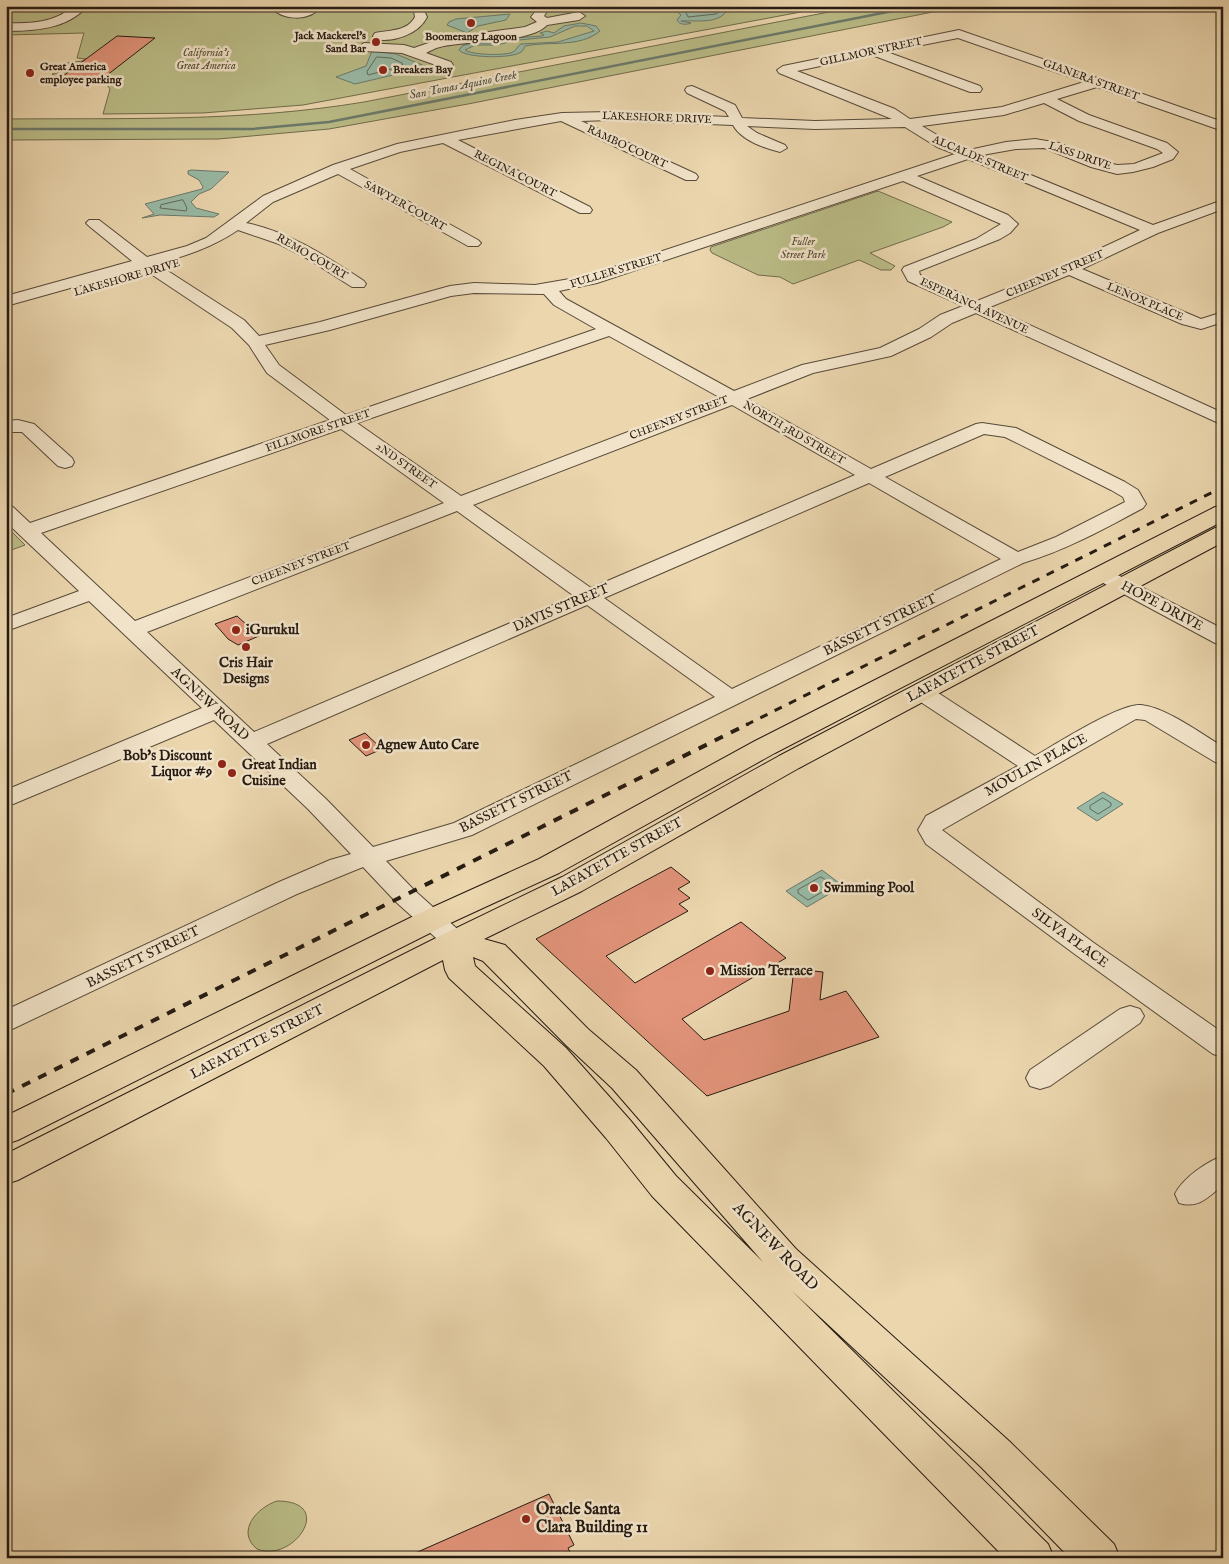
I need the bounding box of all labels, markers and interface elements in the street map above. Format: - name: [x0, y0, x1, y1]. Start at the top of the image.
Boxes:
- marker: Boomerang Lagoon: [465, 17, 477, 29]
- place label: Jack Mackerel's Sand Bar: [292, 29, 367, 56]
- place label: Boomerang Lagoon: [425, 30, 517, 44]
- street label: GILLMOR STREET: [819, 34, 923, 70]
- marker: Jack Mackerel's Sand Bar: [370, 36, 382, 48]
- park label: California's Great America: [176, 46, 236, 73]
- street label: GIANERA STREET: [1041, 56, 1141, 104]
- place label: Great America employee parking: [40, 60, 122, 87]
- place label: Breakers Bay: [393, 63, 453, 77]
- marker: Breakers Bay: [377, 64, 389, 76]
- marker: Great America employee parking: [24, 67, 36, 79]
- water label: San Tomas Aquino Creek: [408, 67, 518, 103]
- street label: LAKESHORE DRIVE: [602, 109, 712, 127]
- street label: RAMBO COURT: [585, 122, 669, 172]
- street label: ALCALDE STREET: [929, 132, 1030, 185]
- street label: LASS DRIVE: [1047, 139, 1114, 173]
- street label: REGINA COURT: [471, 147, 559, 201]
- street label: SAWYER COURT: [362, 178, 448, 234]
- street label: REMO COURT: [274, 231, 350, 283]
- park label: Fuller Street Park: [780, 235, 826, 262]
- street label: CHEENEY STREET: [1004, 247, 1106, 301]
- street label: FULLER STREET: [568, 250, 664, 292]
- street label: LAKESHORE DRIVE: [72, 256, 182, 300]
- street label: ESPERANCA AVENUE: [917, 275, 1031, 337]
- street label: LENOX PLACE: [1105, 280, 1186, 325]
- street label: CHEENEY STREET: [628, 393, 730, 443]
- street label: NORTH 3RD STREET: [741, 398, 847, 468]
- street label: FILLMORE STREET: [264, 406, 372, 456]
- street label: 2ND STREET: [373, 440, 439, 492]
- street label: CHEENEY STREET: [250, 539, 352, 589]
- street label: HOPE DRIVE: [1118, 577, 1207, 635]
- street label: DAVIS STREET: [510, 579, 613, 636]
- street label: BASSETT STREET: [820, 589, 940, 660]
- place label: iGurukul: [246, 621, 300, 639]
- street label: LAFAYETTE STREET: [904, 621, 1043, 707]
- marker: iGurukul: [230, 624, 242, 636]
- marker: Cris Hair Designs: [240, 641, 252, 653]
- place label: Cris Hair Designs: [219, 654, 274, 688]
- street label: AGNEW ROAD: [166, 662, 253, 745]
- street label: MOULIN PLACE: [982, 729, 1091, 801]
- place label: Agnew Auto Care: [375, 736, 479, 754]
- marker: Agnew Auto Care: [360, 739, 372, 751]
- place label: Bob's Discount Liquor #9: [123, 747, 212, 781]
- place label: Great Indian Cuisine: [242, 756, 317, 790]
- marker: Bob's Discount Liquor #9: [216, 758, 228, 770]
- street label: BASSETT STREET: [456, 766, 576, 837]
- marker: Great Indian Cuisine: [226, 767, 238, 779]
- street label: LAFAYETTE STREET: [548, 813, 687, 901]
- place label: Swimming Pool: [824, 879, 915, 897]
- marker: Swimming Pool: [808, 882, 820, 894]
- street label: SILVA PLACE: [1028, 904, 1112, 972]
- street label: BASSETT STREET: [83, 921, 203, 992]
- place label: Mission Terrace: [720, 962, 813, 980]
- marker: Mission Terrace: [704, 965, 716, 977]
- street label: LAFAYETTE STREET: [187, 1000, 328, 1084]
- street label: AGNEW ROAD: [727, 1198, 822, 1295]
- place label: Oracle Santa Clara Building 11: [536, 1500, 648, 1538]
- marker: Oracle Santa Clara Building 11: [520, 1513, 532, 1525]

